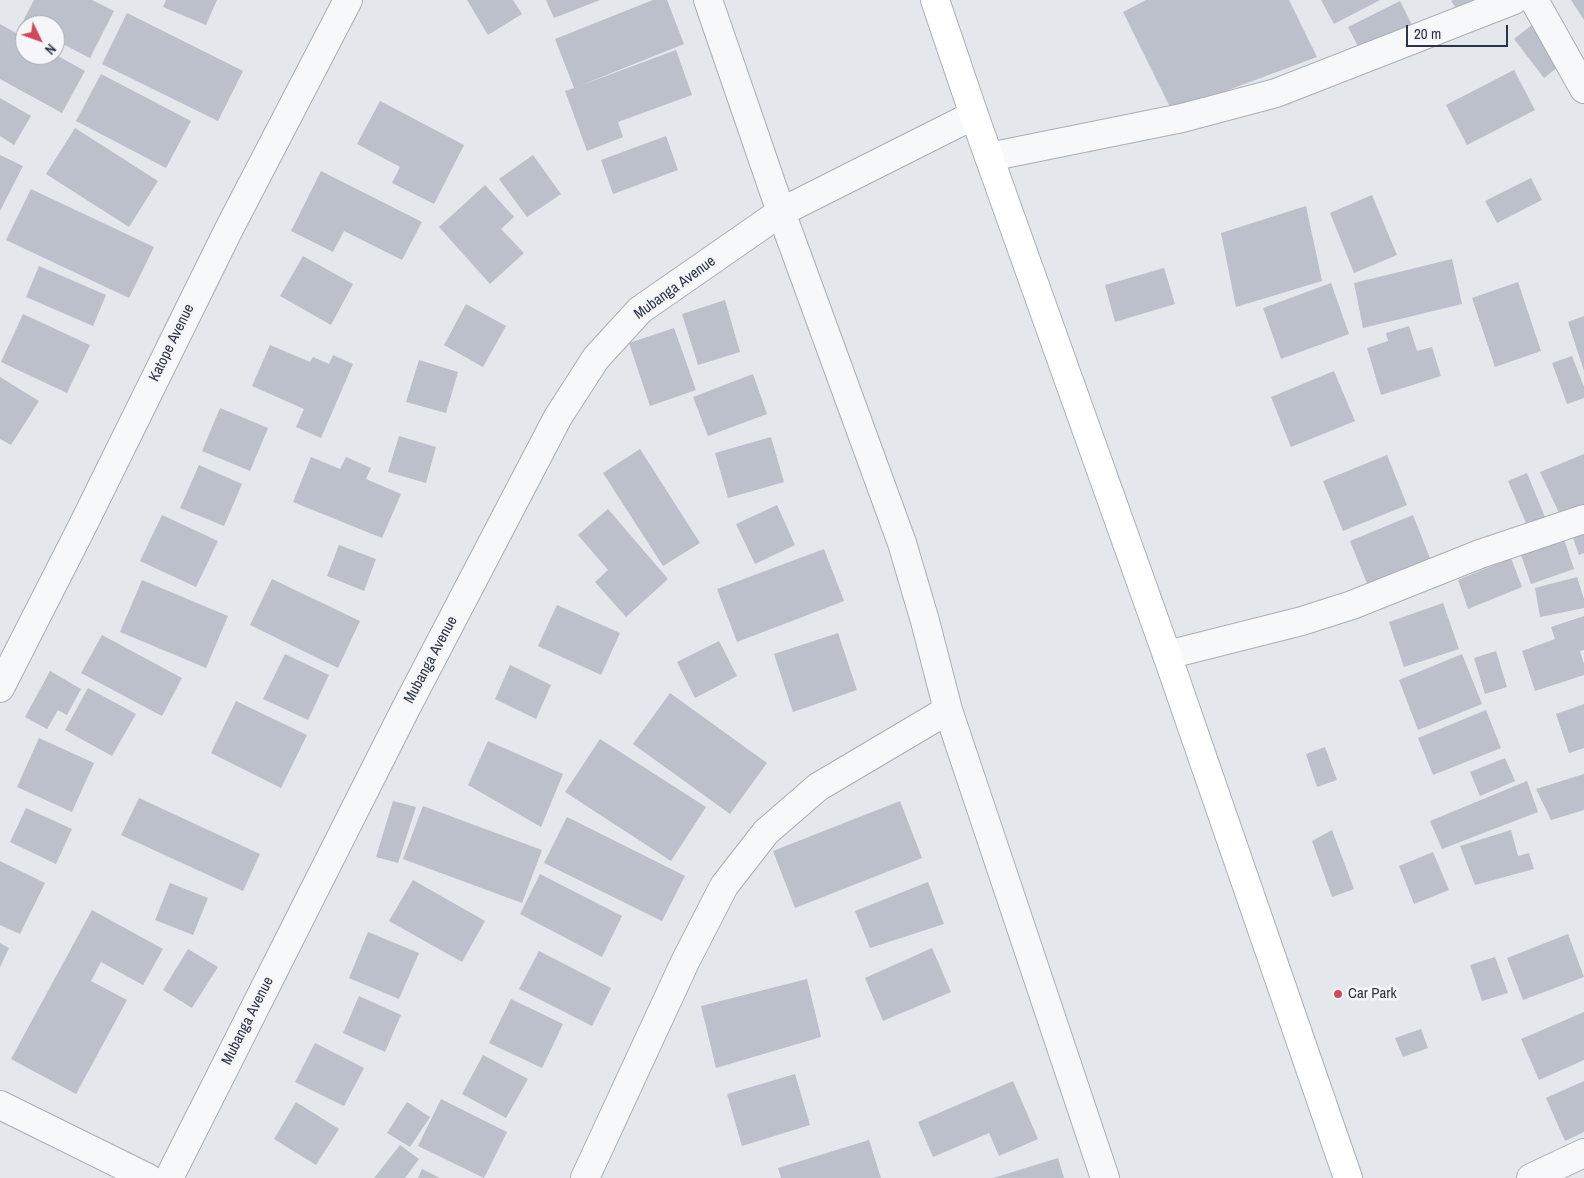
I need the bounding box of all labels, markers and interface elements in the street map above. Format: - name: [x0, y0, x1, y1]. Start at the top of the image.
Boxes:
- north arrow: [15, 15, 65, 65]
- scale bar: [1409, 15, 1512, 47]
- text: 20 m: [1414, 23, 1441, 44]
- text: N: [41, 40, 60, 58]
- street label: Mubanga Avenue: [631, 252, 719, 324]
- street label: Katope Avenue: [146, 301, 198, 385]
- street label: Mubanga Avenue: [400, 613, 462, 707]
- street label: Mubanga Avenue: [218, 974, 278, 1068]
- place label: Car Park: [1348, 985, 1397, 1003]
- marker: Car Park: [1332, 988, 1344, 1000]

